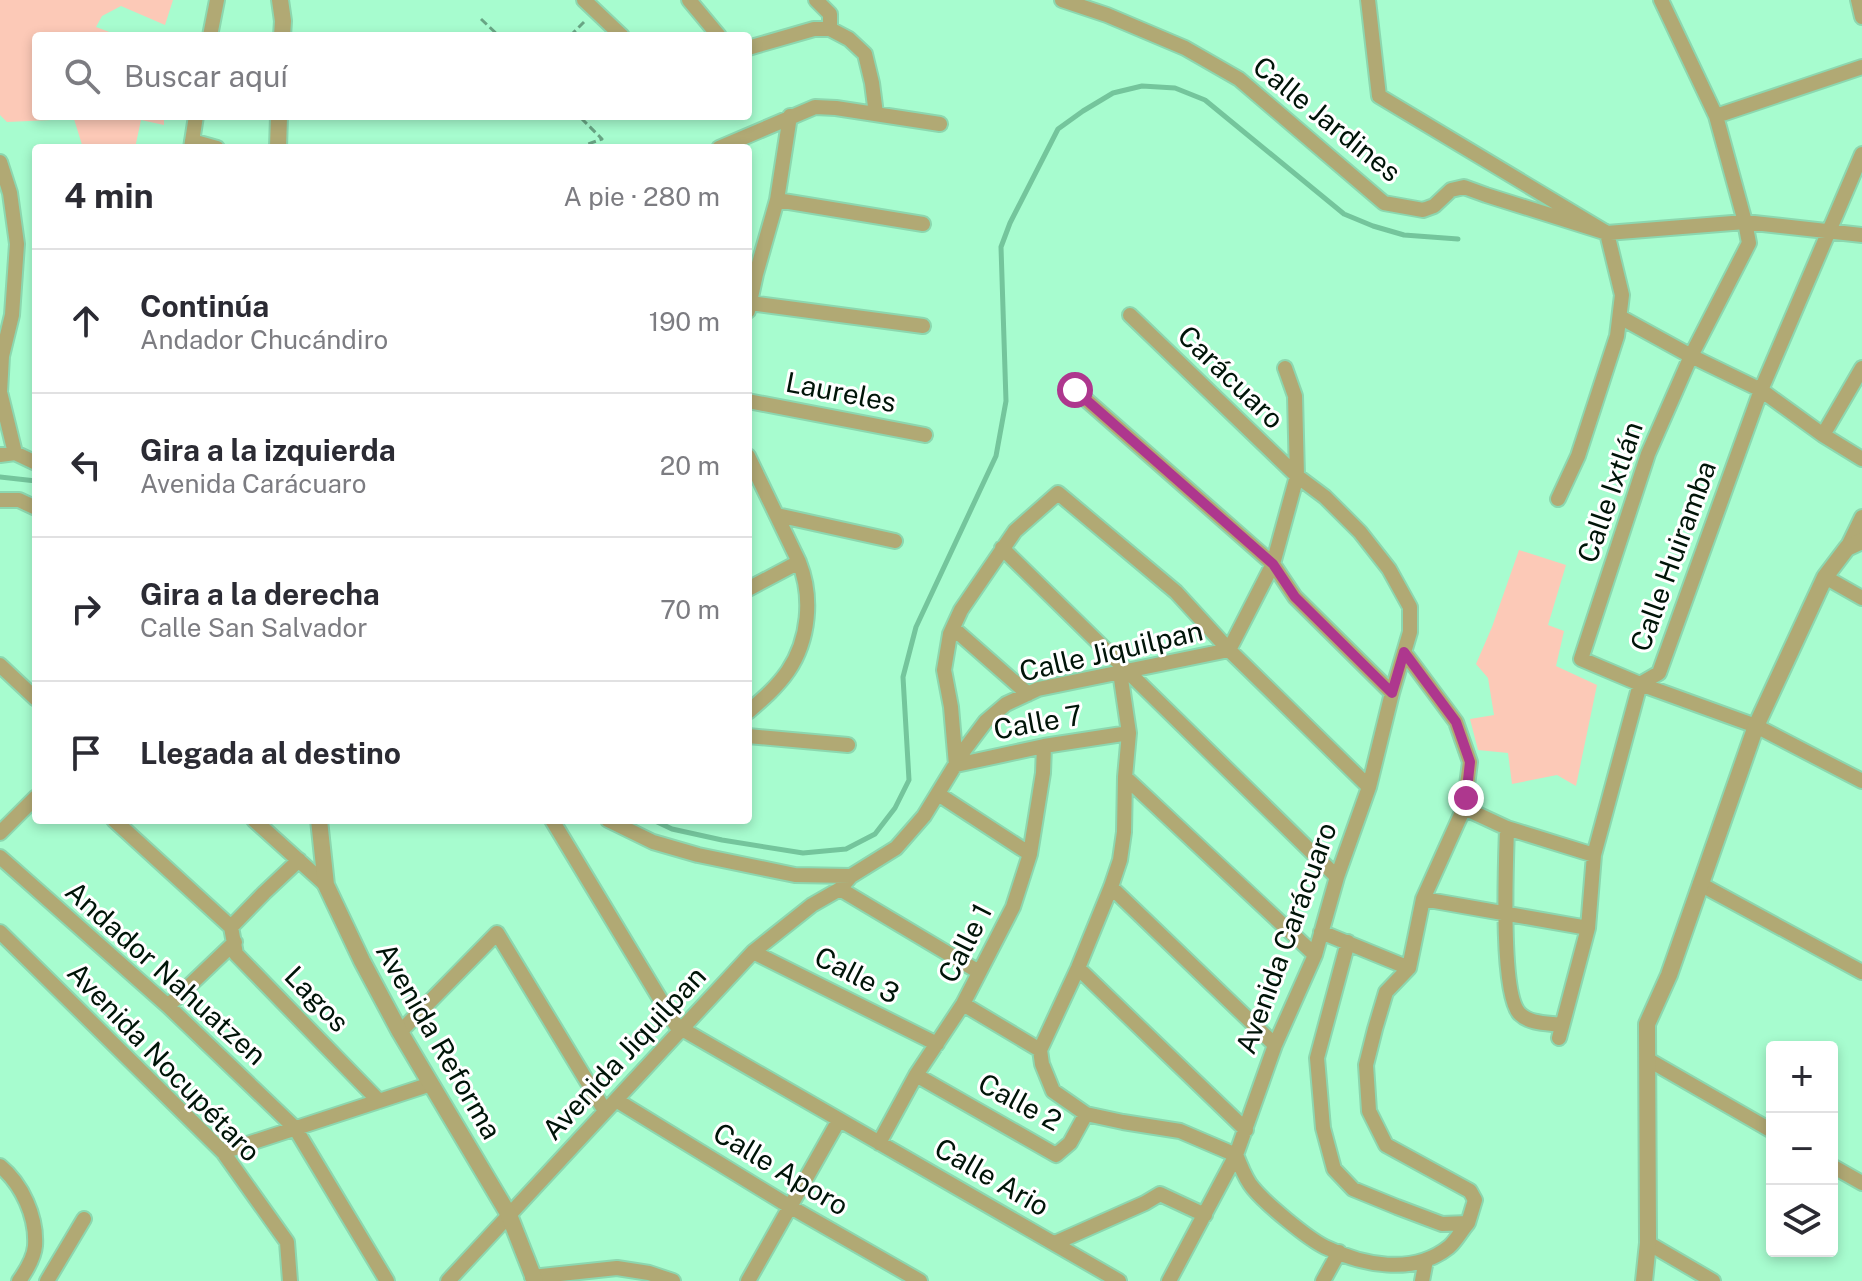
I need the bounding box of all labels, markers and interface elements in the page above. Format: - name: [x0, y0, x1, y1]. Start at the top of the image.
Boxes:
- search box: [32, 32, 752, 120]
- street label: Calle Jardines: [1247, 49, 1408, 188]
- icon: search: [60, 54, 104, 98]
- text: Buscar aquí: [124, 58, 288, 94]
- text: 4 min: [64, 176, 154, 216]
- text: A pie · 280 m: [563, 181, 720, 212]
- text: Continúa: [140, 288, 269, 324]
- icon: ahead: [64, 299, 108, 343]
- text: 190 m: [649, 306, 720, 337]
- street label: Carácuaro: [1172, 318, 1291, 435]
- text: Andador Chucándiro: [140, 324, 388, 355]
- street label: Laureles: [783, 365, 899, 418]
- route start: [1057, 372, 1093, 408]
- street label: Calle Ixtlán: [1570, 417, 1649, 567]
- text: Gira a la izquierda: [140, 432, 396, 468]
- icon: left: [64, 443, 108, 487]
- text: 20 m: [660, 450, 720, 481]
- street label: Calle Huiramba: [1623, 456, 1722, 655]
- text: Avenida Carácuaro: [140, 468, 367, 499]
- text: Gira a la derecha: [140, 576, 380, 612]
- icon: right: [64, 587, 108, 631]
- text: 70 m: [660, 594, 720, 625]
- text: Calle San Salvador: [140, 612, 367, 643]
- street label: Calle Jiquilpan: [1016, 613, 1206, 688]
- street label: Calle 7: [991, 697, 1085, 746]
- icon: arrive: [64, 731, 108, 775]
- text: Llegada al destino: [140, 735, 401, 771]
- route end: [1448, 780, 1484, 816]
- street label: Avenida Carácuaro: [1228, 818, 1343, 1058]
- street label: Andador Nahuatzen: [59, 874, 273, 1071]
- street label: Calle 1: [931, 898, 998, 988]
- street label: Avenida Reforma: [370, 937, 509, 1145]
- street label: Calle 3: [809, 939, 905, 1010]
- street label: Avenida Nocupétaro: [61, 956, 268, 1168]
- street label: Lagos: [278, 959, 356, 1038]
- street label: Avenida Jiquilpan: [535, 959, 712, 1146]
- map controls: [1766, 1041, 1838, 1257]
- button: +: [1766, 1041, 1838, 1113]
- street label: Calle 2: [973, 1066, 1068, 1137]
- button: −: [1766, 1113, 1838, 1185]
- street label: Calle Aporo: [708, 1115, 855, 1222]
- street label: Calle Ario: [929, 1131, 1055, 1222]
- button: layers: [1766, 1185, 1838, 1257]

